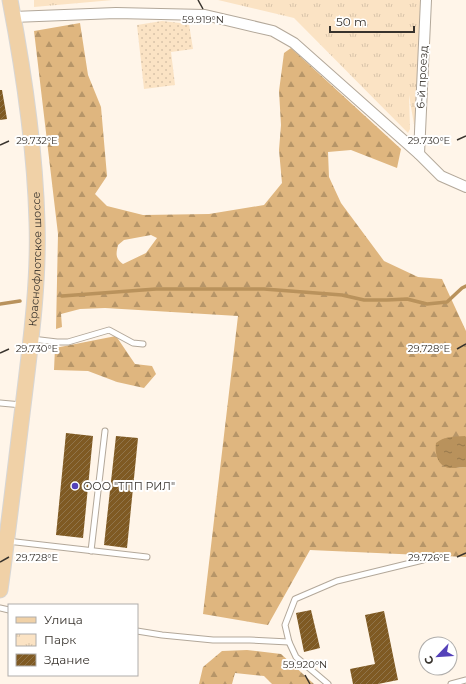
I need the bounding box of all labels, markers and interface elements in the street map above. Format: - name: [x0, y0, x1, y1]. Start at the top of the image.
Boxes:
- scale bar: [330, 8, 414, 34]
- text: 59.919°N: [182, 13, 224, 26]
- text: 50 m: [336, 14, 367, 29]
- street label: 6-й проезд: [413, 45, 431, 109]
- text: 29.732°E: [16, 134, 58, 147]
- text: 29.730°E: [408, 134, 451, 147]
- street label: Краснофлотское шоссе: [25, 191, 44, 327]
- text: 29.730°E: [16, 342, 59, 355]
- text: 29.728°E: [408, 342, 451, 355]
- place label: ООО "ТПП РИЛ": [83, 479, 175, 493]
- marker: ООО "ТПП РИЛ": [70, 481, 80, 491]
- text: 29.728°E: [16, 551, 59, 564]
- text: 29.726°E: [408, 551, 450, 564]
- legend: [8, 604, 138, 676]
- text: Улица: [44, 612, 83, 627]
- text: Парк: [44, 632, 76, 647]
- north arrow: [418, 636, 458, 676]
- text: Здание: [44, 652, 90, 667]
- text: С: [421, 654, 437, 667]
- text: 59.920°N: [283, 658, 327, 671]

